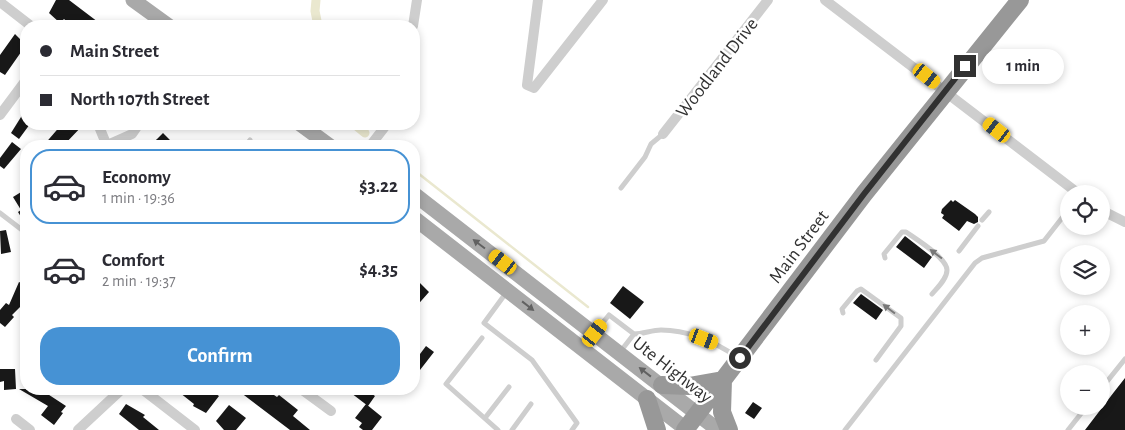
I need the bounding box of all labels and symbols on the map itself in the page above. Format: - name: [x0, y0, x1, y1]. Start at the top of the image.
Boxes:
- street label: Woodland Drive: [673, 15, 762, 121]
- callout: 1 min: [982, 48, 1065, 84]
- route end: [954, 55, 976, 77]
- car: [910, 61, 943, 91]
- car: [980, 115, 1013, 145]
- street label: Main Street: [766, 207, 833, 287]
- one-way arrow: [472, 239, 486, 249]
- car: [486, 247, 519, 277]
- one-way arrow: [930, 249, 943, 260]
- one-way arrow: [521, 301, 535, 311]
- one-way arrow: [883, 303, 896, 314]
- car: [579, 317, 610, 349]
- car: [687, 327, 720, 351]
- street label: Ute Highway: [629, 333, 715, 407]
- route start: [729, 347, 751, 369]
- one-way arrow: [639, 367, 652, 378]

